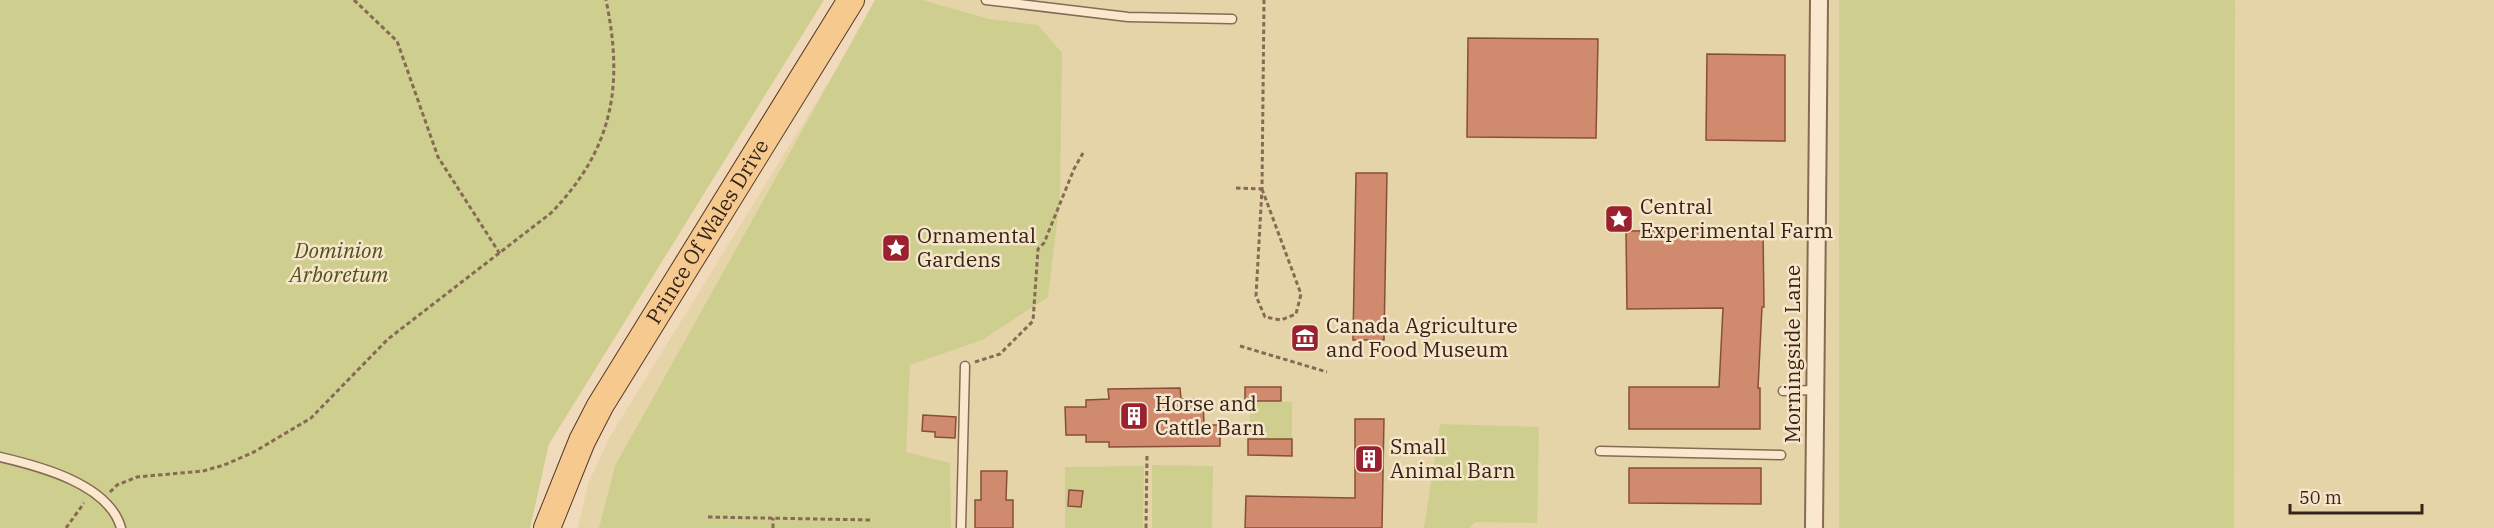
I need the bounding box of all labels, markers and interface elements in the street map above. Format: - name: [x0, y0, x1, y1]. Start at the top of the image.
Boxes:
- street label: Prince Of Wales Drive: [639, 133, 775, 329]
- place label: Central Experimental Farm: [1640, 192, 1833, 244]
- place icon: Central Experimental Farm: [1603, 203, 1635, 235]
- place label: Ornamental Gardens: [917, 221, 1036, 273]
- place icon: Ornamental Gardens: [880, 232, 912, 264]
- park label: Dominion Arboretum: [287, 236, 389, 288]
- street label: Morningside Lane: [1778, 265, 1806, 443]
- place label: Canada Agriculture and Food Museum: [1326, 311, 1518, 363]
- museum icon: Canada Agriculture and Food Museum: [1289, 322, 1321, 354]
- place label: Horse and Cattle Barn: [1155, 389, 1265, 441]
- building icon: Horse and Cattle Barn: [1118, 400, 1150, 432]
- place label: Small Animal Barn: [1390, 432, 1515, 484]
- building icon: Small Animal Barn: [1353, 443, 1385, 475]
- scale bar: [2290, 477, 2422, 515]
- text: 50 m: [2299, 486, 2342, 509]

